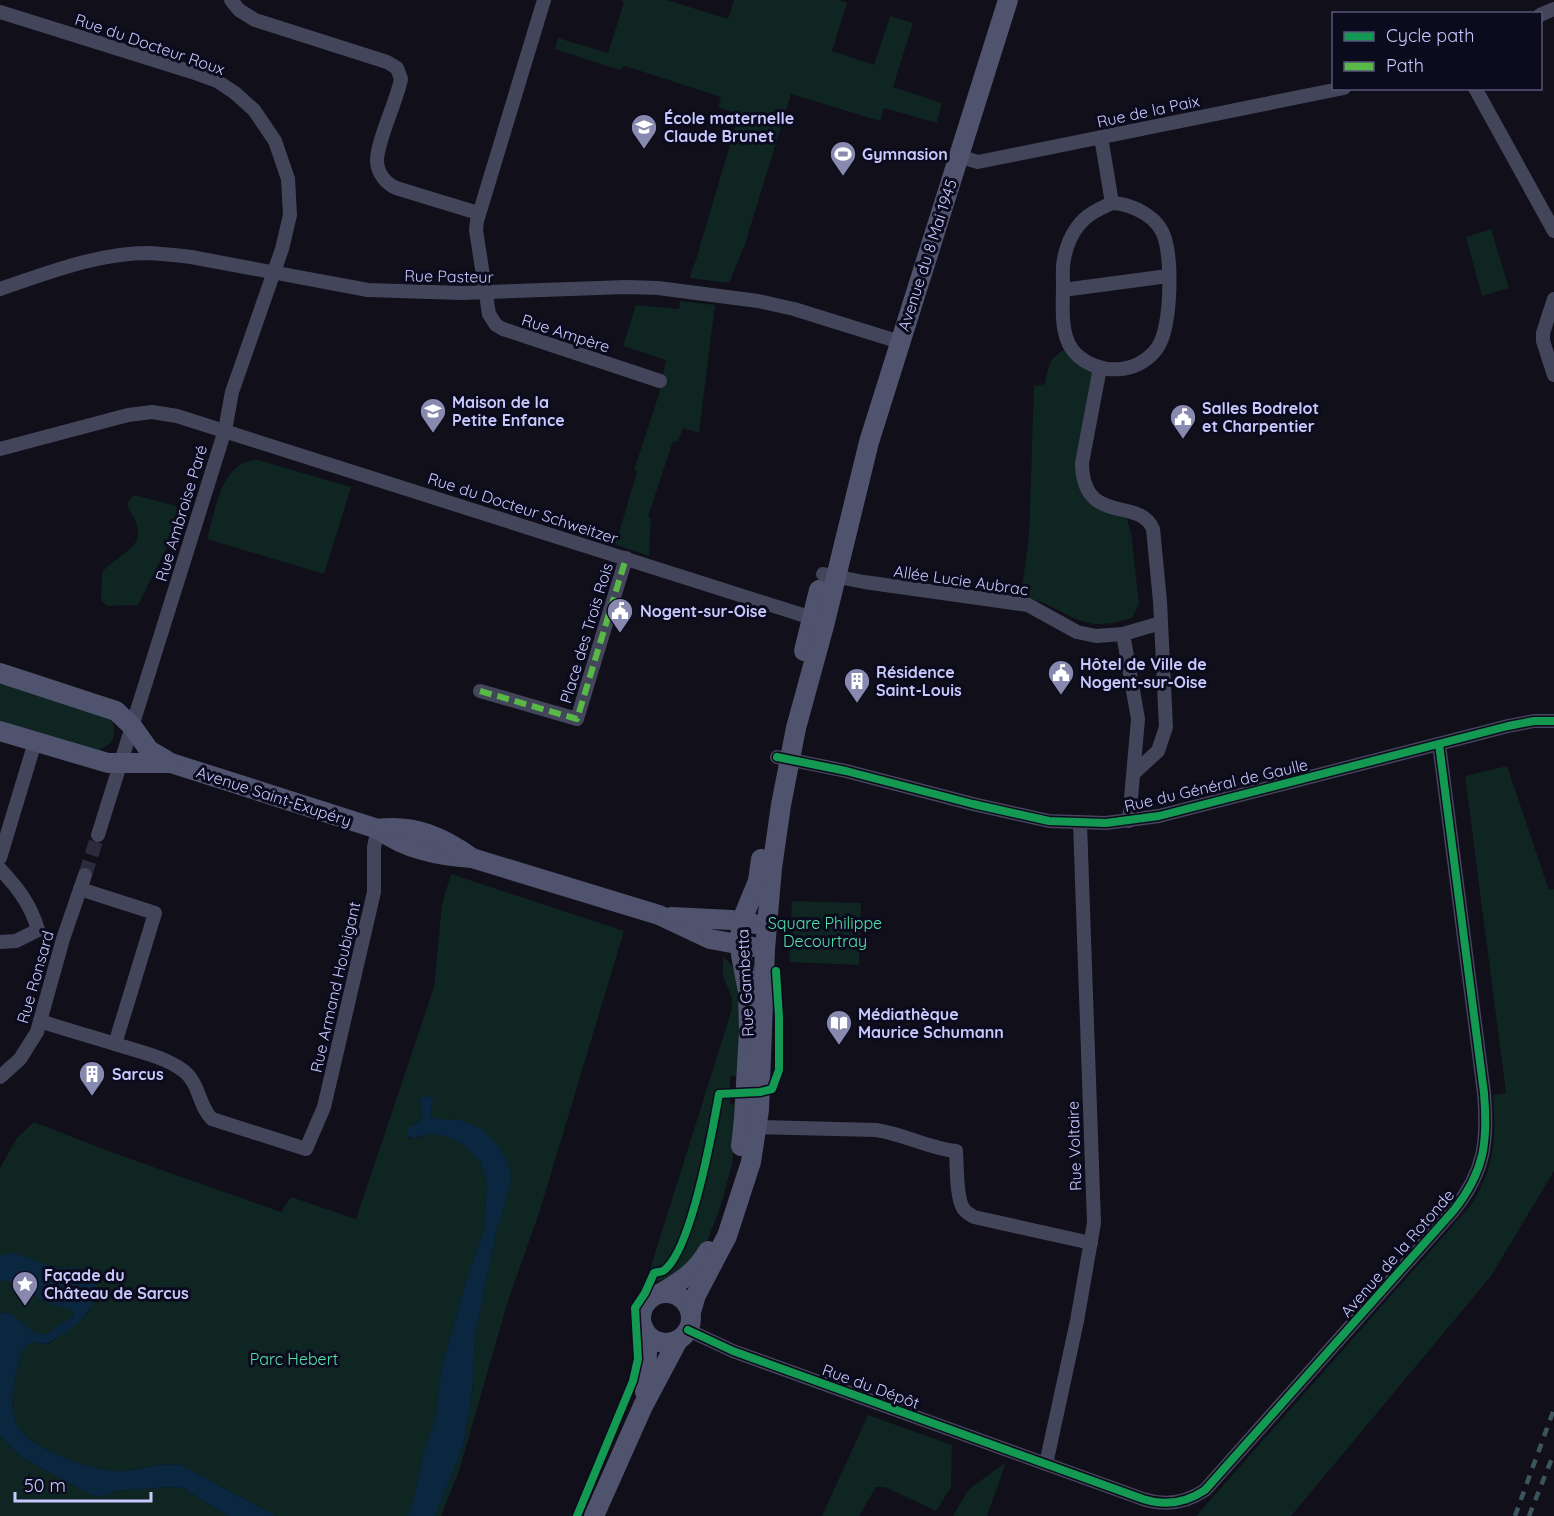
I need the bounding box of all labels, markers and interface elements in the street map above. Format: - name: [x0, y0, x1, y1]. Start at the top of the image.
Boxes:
- street label: Rue du Docteur Roux: [72, 9, 228, 79]
- legend: [1332, 12, 1542, 90]
- text: Cycle path: [1386, 24, 1474, 47]
- text: Path: [1386, 54, 1424, 77]
- street label: Rue de la Paix: [1095, 90, 1201, 132]
- place label: École maternelle Claude Brunet: [664, 108, 794, 146]
- school or university icon: École maternelle Claude Brunet: [629, 112, 659, 150]
- sports icon: Gymnasion: [828, 139, 858, 177]
- place label: Gymnasion: [862, 144, 948, 164]
- street label: Avenue du 8 Mai 1945: [893, 177, 961, 333]
- street label: Rue Pasteur: [404, 265, 494, 287]
- street label: Rue Ampère: [519, 309, 613, 357]
- place label: Maison de la Petite Enfance: [452, 392, 565, 430]
- school or university icon: Maison de la Petite Enfance: [418, 396, 448, 434]
- place label: Salles Bodrelot et Charpentier: [1202, 398, 1319, 436]
- public building icon: Salles Bodrelot et Charpentier: [1168, 402, 1198, 440]
- street label: Rue Ambroise Paré: [151, 442, 211, 584]
- street label: Rue du Docteur Schweitzer: [425, 468, 621, 548]
- street label: Place des Trois Rois: [555, 560, 617, 706]
- street label: Allée Lucie Aubrac: [892, 561, 1030, 599]
- public building icon: Nogent-sur-Oise: [605, 596, 635, 634]
- place label: Nogent-sur-Oise: [640, 601, 767, 621]
- place label: Hôtel de Ville de Nogent-sur-Oise: [1080, 654, 1207, 692]
- public building icon: Hôtel de Ville de Nogent-sur-Oise: [1046, 658, 1076, 696]
- place label: Résidence Saint-Louis: [876, 662, 962, 700]
- building icon: Résidence Saint-Louis: [842, 666, 872, 704]
- street label: Rue du Général de Gaulle: [1122, 754, 1310, 816]
- street label: Avenue Saint-Exupéry: [194, 761, 354, 831]
- street label: Rue Armand Houbigant: [306, 900, 364, 1074]
- park label: Square Philippe Decourtray: [768, 913, 882, 951]
- street label: Rue Ronsard: [12, 928, 58, 1026]
- street label: Rue Gambetta: [732, 929, 758, 1037]
- place label: Médiathèque Maurice Schumann: [858, 1004, 1004, 1042]
- library icon: Médiathèque Maurice Schumann: [824, 1008, 854, 1046]
- building icon: Sarcus: [77, 1059, 107, 1097]
- place label: Sarcus: [112, 1064, 164, 1084]
- street label: Rue Voltaire: [1062, 1101, 1086, 1191]
- street label: Avenue de la Rotonde: [1336, 1185, 1458, 1321]
- place label: Façade du Château de Sarcus: [44, 1265, 189, 1303]
- place icon: Façade du Château de Sarcus: [10, 1269, 40, 1307]
- park label: Parc Hebert: [250, 1349, 338, 1369]
- street label: Rue du Dépôt: [820, 1359, 922, 1413]
- scale bar: [15, 1465, 152, 1503]
- text: 50 m: [24, 1474, 66, 1497]

